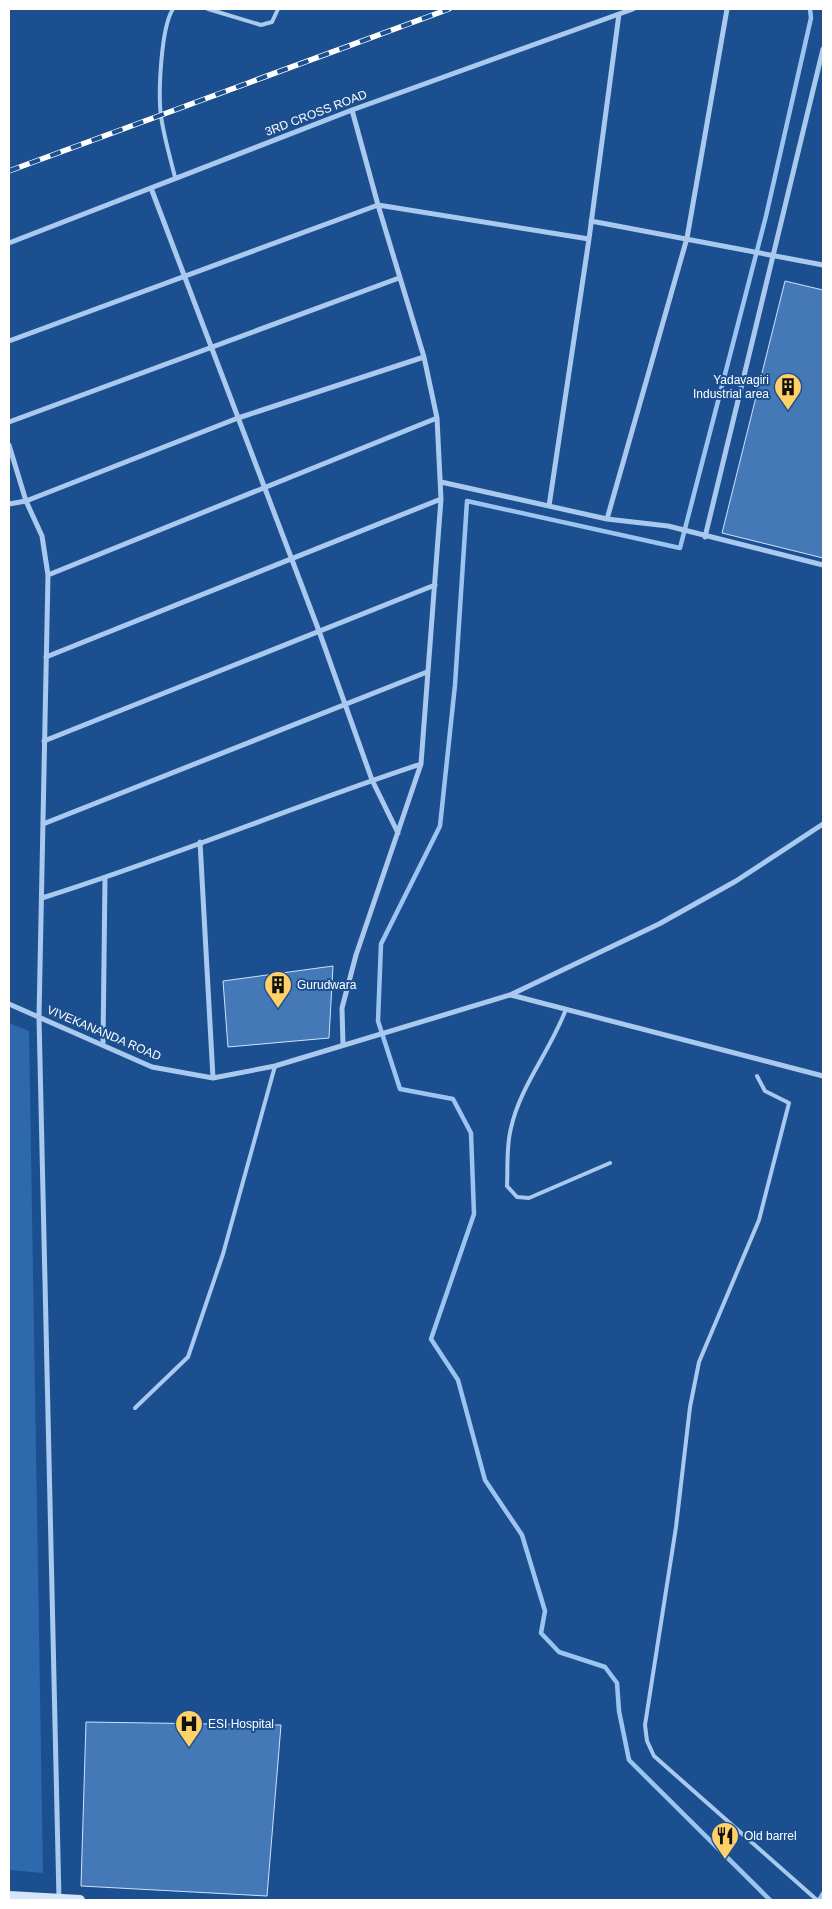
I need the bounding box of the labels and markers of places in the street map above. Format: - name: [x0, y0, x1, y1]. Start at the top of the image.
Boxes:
- building icon: Yadavagiri Industrial area: [773, 372, 803, 411]
- place label: Yadavagiri Industrial area: [693, 373, 769, 401]
- building icon: Gurudwara: [263, 970, 293, 1009]
- place label: Gurudwara: [297, 978, 357, 992]
- hospital icon: ESI Hospital: [174, 1709, 204, 1748]
- place label: ESI Hospital: [208, 1717, 274, 1731]
- restaurant icon: Old barrel: [710, 1821, 740, 1860]
- place label: Old barrel: [744, 1829, 797, 1843]

